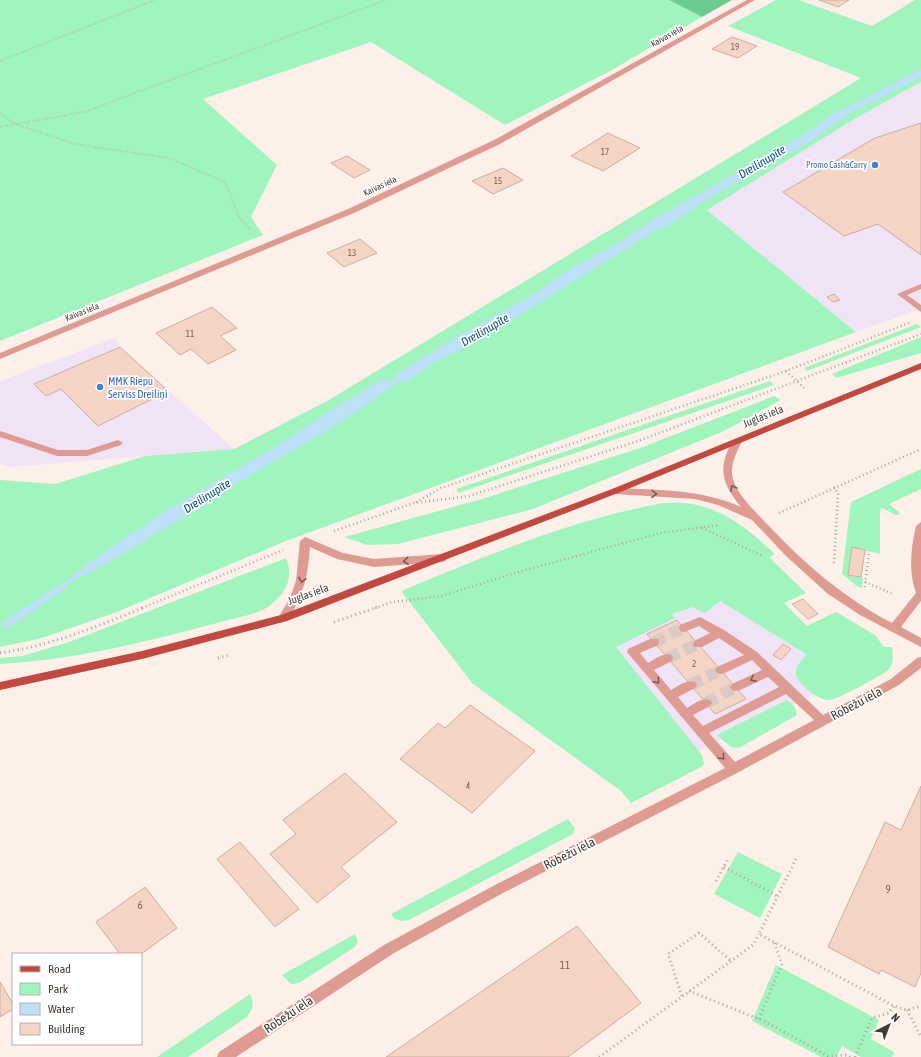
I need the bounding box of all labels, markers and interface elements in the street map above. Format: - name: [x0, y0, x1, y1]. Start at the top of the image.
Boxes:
- street label: Kaivas iela: [649, 23, 685, 49]
- house number: 19: [731, 42, 739, 52]
- water label: Dreiliņupīte: [736, 142, 789, 182]
- house number: 17: [601, 147, 609, 157]
- place label: Promo Cash&Carry: [806, 160, 867, 170]
- marker: Promo Cash&Carry: [870, 160, 880, 170]
- street label: Kaivas iela: [362, 174, 398, 198]
- house number: 15: [494, 176, 502, 186]
- house number: 13: [348, 248, 356, 258]
- street label: Kaivas iela: [64, 301, 100, 323]
- water label: Dreiliņupīte: [459, 310, 512, 349]
- house number: 11: [186, 329, 194, 339]
- place label: MMK Riepu Serviss Dreiliņi: [108, 375, 167, 400]
- marker: MMK Riepu Serviss Dreiliņi: [95, 382, 105, 392]
- street label: Juglas iela: [741, 402, 785, 430]
- water label: Dreiliņupīte: [181, 476, 234, 516]
- one-way arrow: [731, 485, 738, 492]
- one-way arrow: [651, 489, 657, 498]
- one-way arrow: [402, 556, 409, 565]
- one-way arrow: [298, 577, 306, 583]
- street label: Juglas iela: [286, 581, 330, 607]
- house number: 2: [692, 659, 696, 669]
- one-way arrow: [750, 674, 757, 682]
- one-way arrow: [653, 677, 660, 684]
- street label: Robežu iela: [828, 684, 884, 723]
- one-way arrow: [718, 752, 725, 759]
- house number: 4: [466, 781, 470, 791]
- street label: Robežu iela: [541, 834, 597, 873]
- house number: 9: [885, 883, 891, 895]
- house number: 6: [137, 899, 143, 911]
- legend: [12, 953, 142, 1045]
- house number: 11: [560, 959, 570, 971]
- text: Road: [48, 962, 71, 976]
- text: Park: [48, 982, 69, 996]
- street label: Robežu iela: [261, 993, 316, 1036]
- text: Water: [48, 1002, 75, 1016]
- north arrow: [869, 1005, 909, 1045]
- text: N: [889, 1011, 902, 1024]
- text: Building: [48, 1022, 86, 1036]

